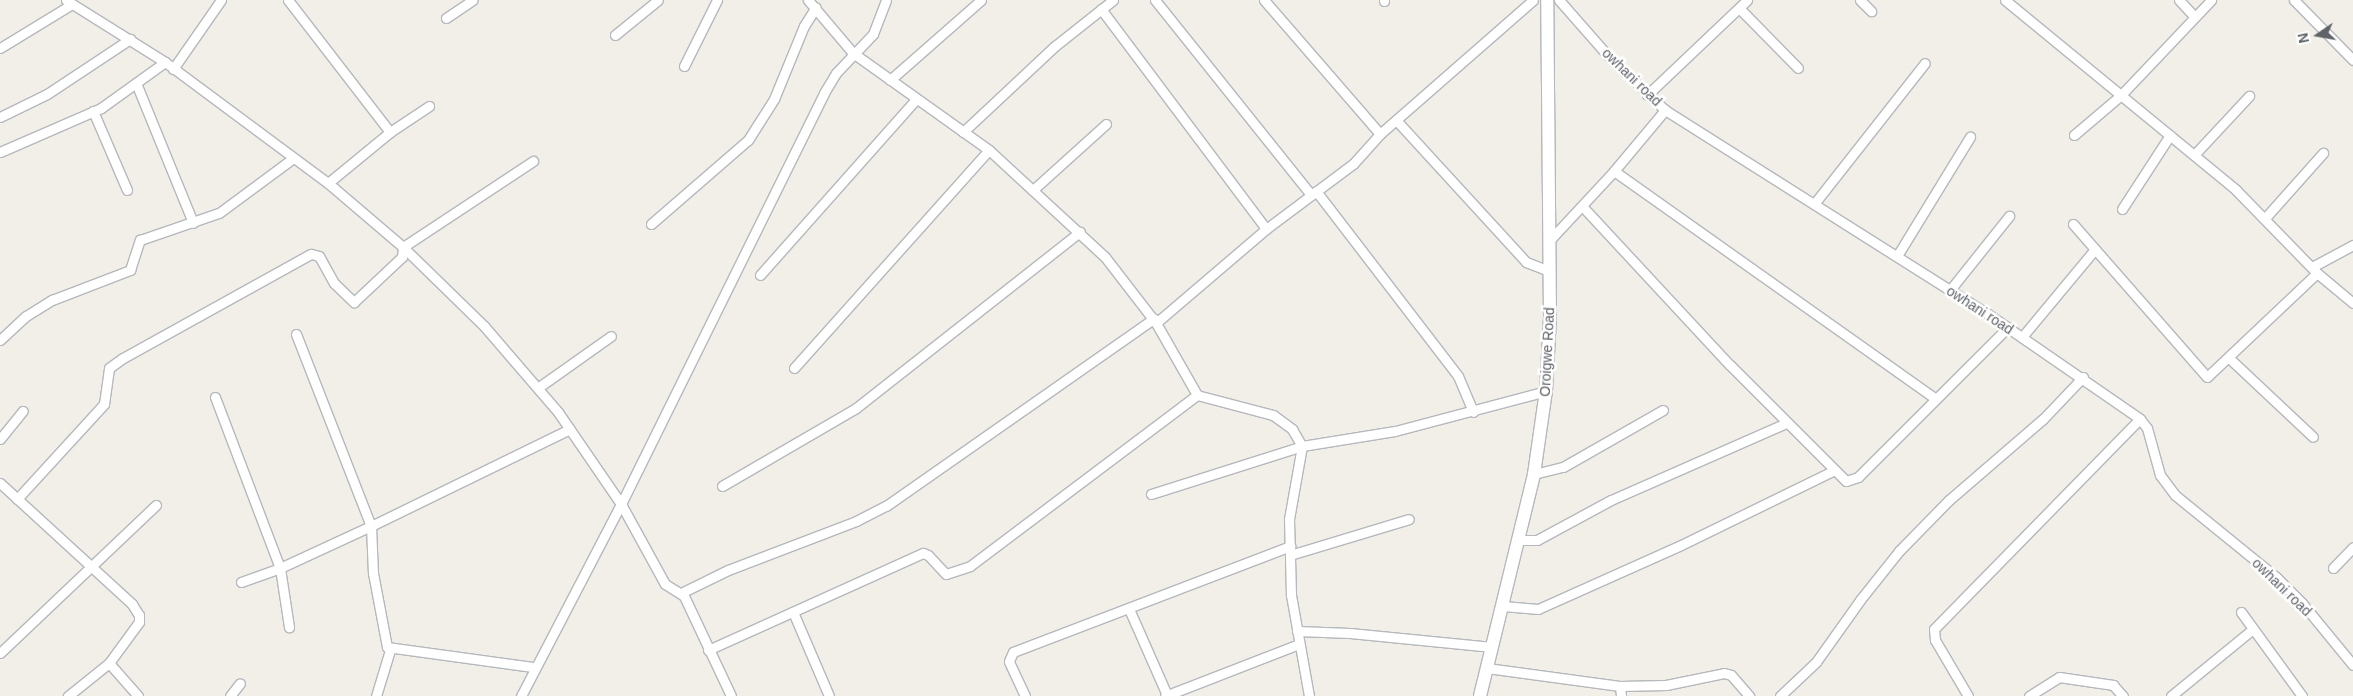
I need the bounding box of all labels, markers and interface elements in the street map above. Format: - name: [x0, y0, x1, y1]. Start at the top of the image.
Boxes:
- north arrow: [2293, 10, 2343, 60]
- text: N: [2294, 32, 2312, 45]
- street label: owhani road: [1599, 44, 1665, 110]
- street label: owhani road: [1943, 282, 2017, 338]
- street label: Oroigwe Road: [1536, 307, 1558, 397]
- street label: owhani road: [2249, 554, 2315, 620]

